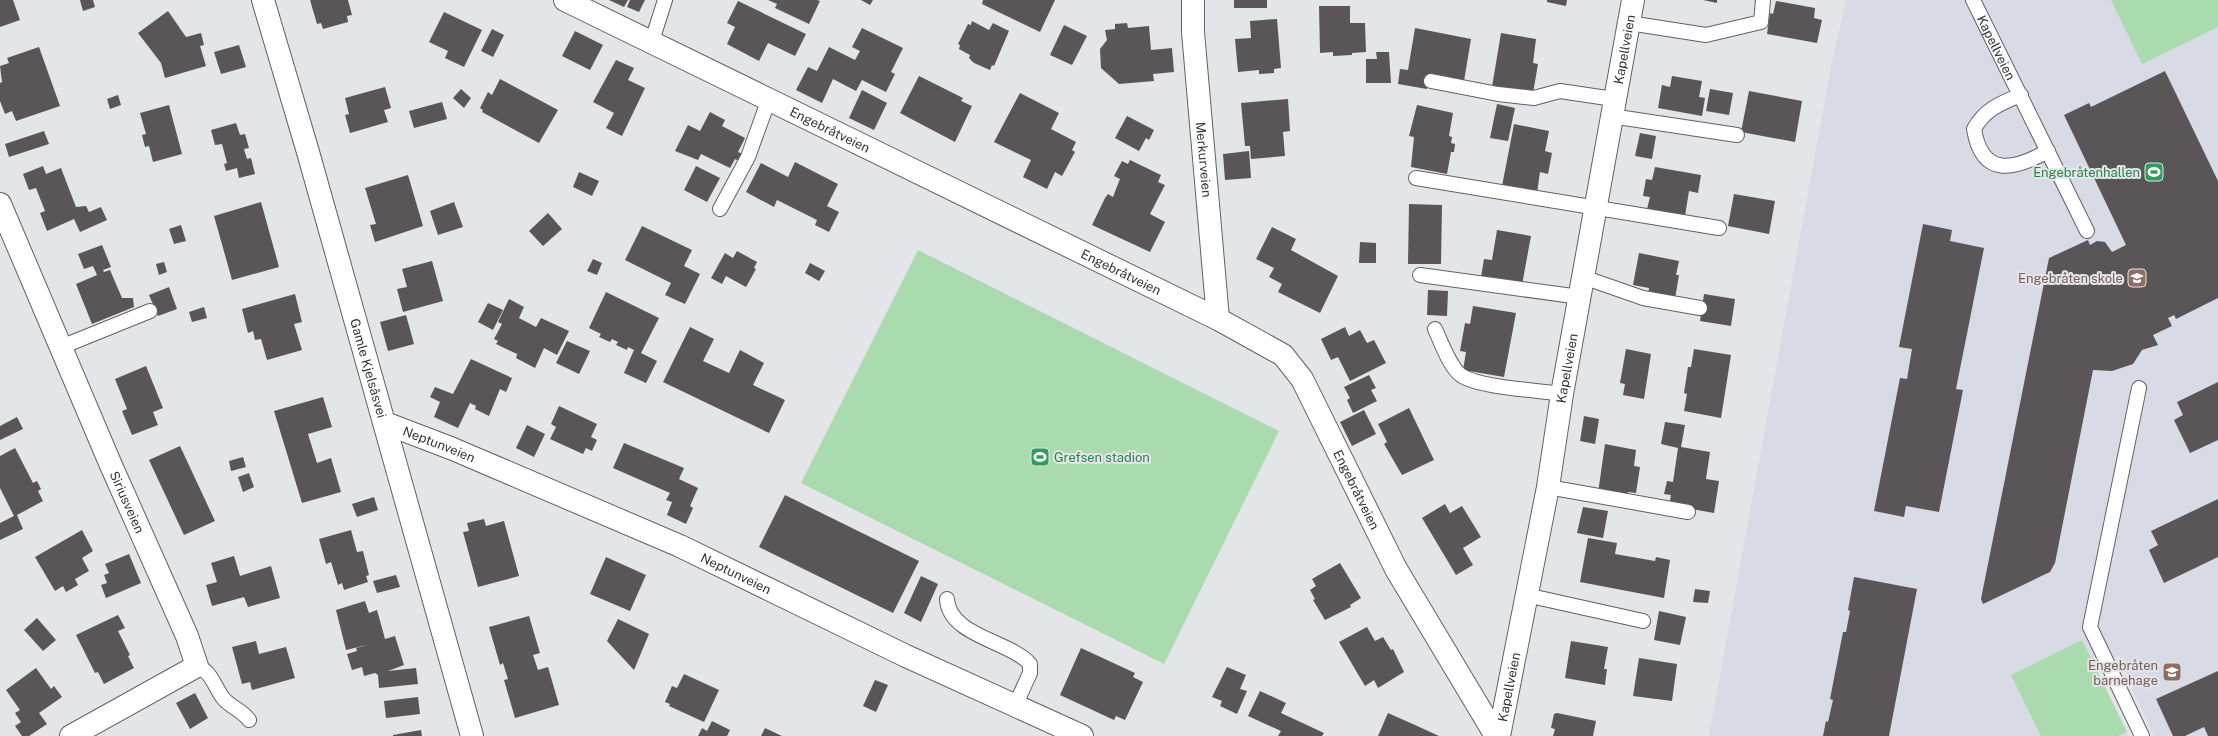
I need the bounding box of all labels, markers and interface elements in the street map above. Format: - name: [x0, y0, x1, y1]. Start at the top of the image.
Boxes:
- street label: Kapellveien: [1610, 13, 1638, 85]
- street label: Kapellveien: [1974, 13, 2019, 82]
- street label: Engebråtveien: [788, 104, 873, 155]
- street label: Merkurveien: [1193, 121, 1215, 198]
- sports icon: Engebråtenhallen: [2143, 161, 2165, 183]
- place label: Engebråtenhallen: [2033, 165, 2140, 180]
- street label: Engebråtveien: [1079, 246, 1164, 298]
- school or university icon: Engebråten skole: [2126, 267, 2148, 289]
- place label: Engebråten skole: [2018, 271, 2123, 286]
- street label: Gamle Kjelsåsvei: [348, 317, 390, 420]
- street label: Kapellveien: [1553, 332, 1580, 404]
- street label: Neptunveien: [401, 423, 477, 465]
- sports icon: Grefsen stadion: [1029, 446, 1051, 468]
- street label: Engebråtveien: [1331, 447, 1383, 532]
- place label: Grefsen stadion: [1054, 450, 1150, 465]
- street label: Siriusveien: [107, 469, 148, 535]
- street label: Neptunveien: [698, 550, 774, 597]
- street label: Kapellveien: [1494, 651, 1523, 723]
- place label: Engebråten barnehage: [2088, 658, 2158, 688]
- school or university icon: Engebråten barnehage: [2161, 661, 2183, 683]

